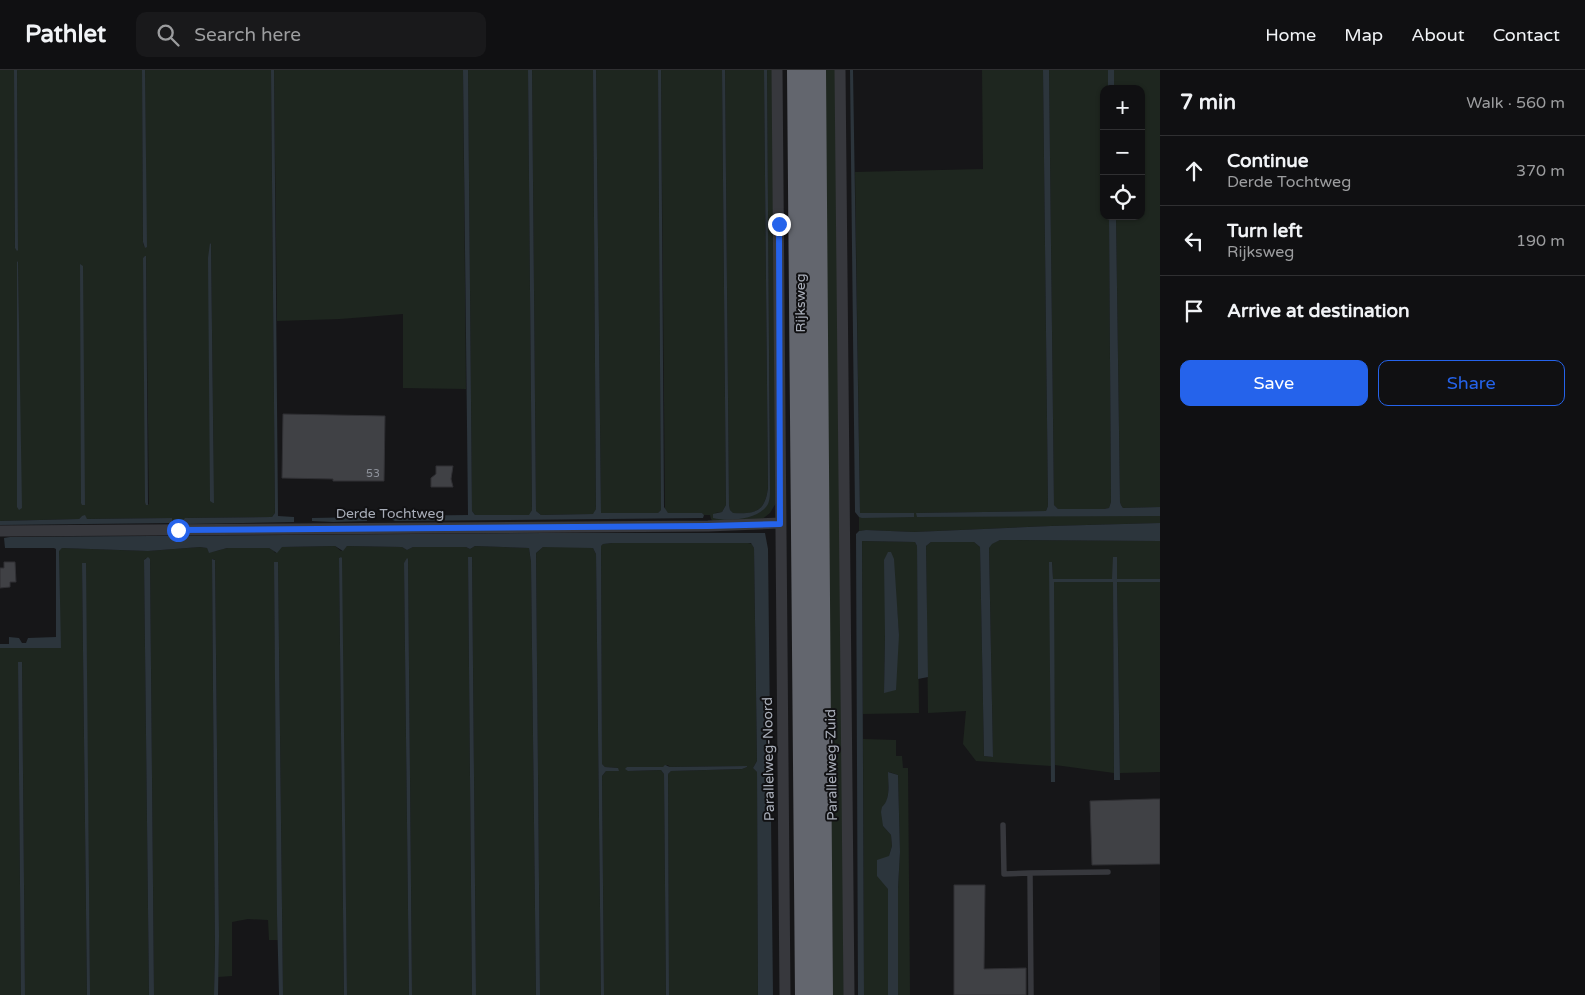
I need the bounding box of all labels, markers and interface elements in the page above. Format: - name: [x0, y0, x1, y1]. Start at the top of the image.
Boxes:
- search box: [136, 12, 486, 57]
- text: Pathlet: [25, 20, 106, 49]
- icon: search: [154, 21, 182, 49]
- text: Search here: [194, 24, 301, 46]
- text: Home: [1265, 24, 1316, 46]
- text: Map: [1344, 24, 1383, 46]
- text: About: [1411, 24, 1465, 46]
- text: Contact: [1493, 24, 1560, 46]
- map controls: [1100, 85, 1145, 220]
- button: +: [1100, 85, 1145, 130]
- text: 7 min: [1180, 90, 1236, 115]
- text: Walk · 560 m: [1466, 93, 1565, 113]
- button: −: [1100, 130, 1145, 175]
- text: Continue: [1227, 150, 1309, 172]
- icon: ahead: [1180, 157, 1208, 185]
- text: 370 m: [1516, 161, 1565, 181]
- text: Derde Tochtweg: [1227, 172, 1351, 192]
- button: locate: [1100, 175, 1145, 220]
- route end: [768, 213, 791, 236]
- text: Turn left: [1227, 220, 1303, 242]
- icon: left: [1180, 227, 1208, 255]
- text: 190 m: [1516, 231, 1565, 251]
- text: Rijksweg: [1227, 242, 1294, 262]
- street label: Rijksweg: [792, 274, 809, 332]
- icon: arrive: [1180, 297, 1208, 325]
- text: Arrive at destination: [1227, 300, 1410, 322]
- button: Save: [1180, 360, 1368, 406]
- button: Share: [1378, 360, 1565, 406]
- house number: 53: [366, 467, 380, 480]
- street label: Derde Tochtweg: [336, 505, 444, 522]
- route start: [167, 519, 190, 542]
- street label: Parallelweg-Noord: [759, 697, 778, 821]
- street label: Parallelweg-Zuid: [822, 709, 841, 821]

